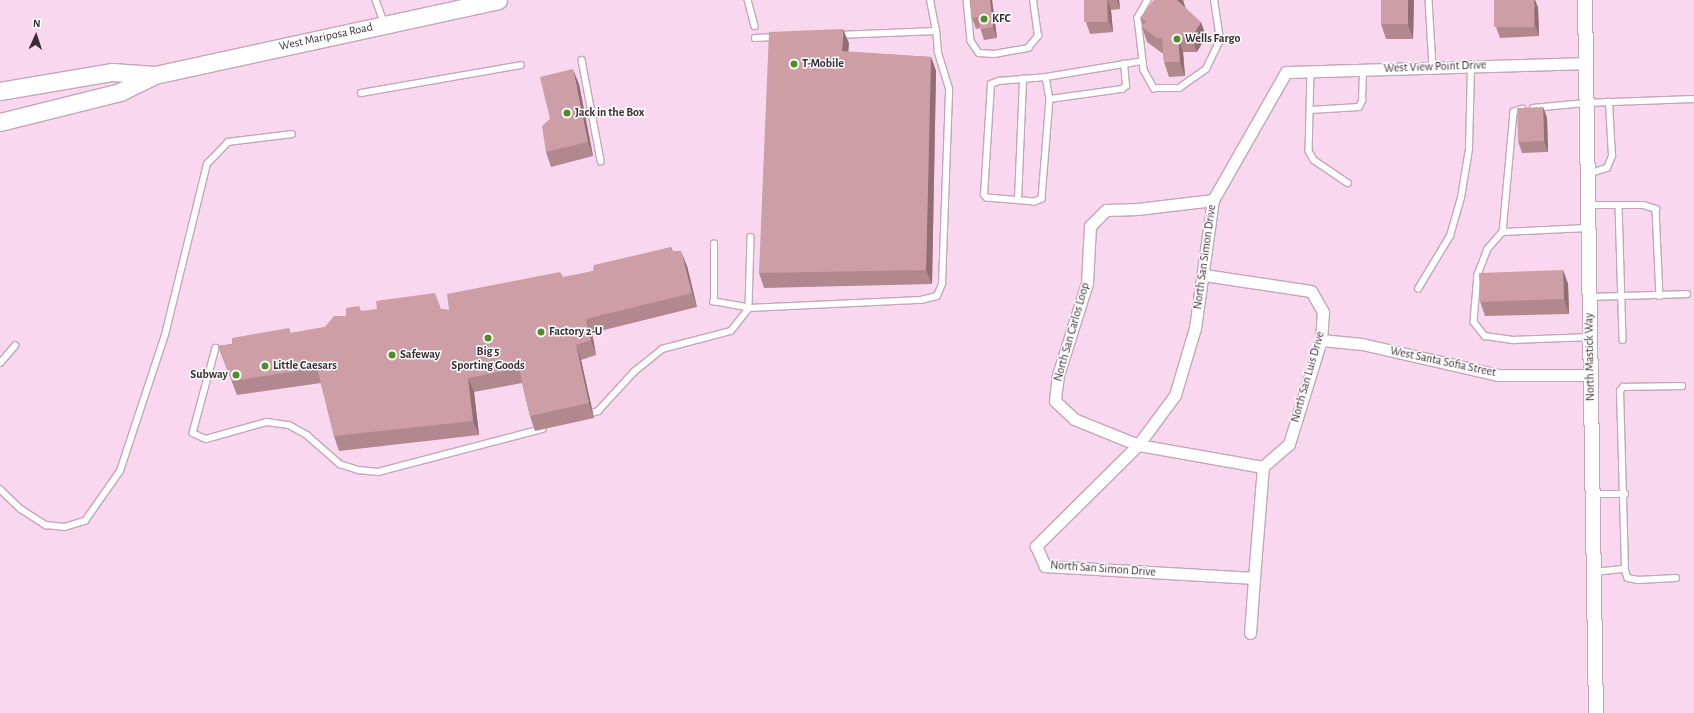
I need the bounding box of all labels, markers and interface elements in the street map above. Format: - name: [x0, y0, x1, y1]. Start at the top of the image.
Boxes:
- place label: KFC: [992, 12, 1011, 26]
- marker: KFC: [979, 14, 989, 24]
- north arrow: [16, 16, 56, 56]
- text: N: [33, 18, 41, 29]
- street label: West Mariposa Road: [278, 20, 374, 54]
- place label: Wells Fargo: [1185, 32, 1240, 46]
- marker: Wells Fargo: [1172, 34, 1182, 44]
- place label: T-Mobile: [802, 57, 844, 71]
- street label: West View Point Drive: [1383, 58, 1487, 76]
- marker: T-Mobile: [789, 59, 799, 69]
- place label: Jack in the Box: [575, 106, 644, 120]
- marker: Jack in the Box: [562, 108, 572, 118]
- street label: North San Simon Drive: [1191, 204, 1219, 310]
- street label: North San Carlos Loop: [1051, 281, 1093, 383]
- street label: North Mastick Way: [1582, 313, 1598, 401]
- place label: Factory 2-U: [549, 325, 602, 339]
- marker: Factory 2-U: [536, 327, 546, 337]
- street label: North San Luis Drive: [1288, 330, 1328, 424]
- marker: Big 5 Sporting Goods: [483, 333, 493, 343]
- street label: West Santa Sofia Street: [1389, 344, 1497, 380]
- place label: Big 5 Sporting Goods: [451, 345, 525, 373]
- place label: Safeway: [400, 348, 440, 362]
- marker: Safeway: [387, 350, 397, 360]
- place label: Little Caesars: [273, 359, 337, 373]
- marker: Little Caesars: [260, 361, 270, 371]
- place label: Subway: [190, 368, 228, 382]
- marker: Subway: [231, 370, 241, 380]
- street label: North San Simon Drive: [1050, 558, 1156, 580]

